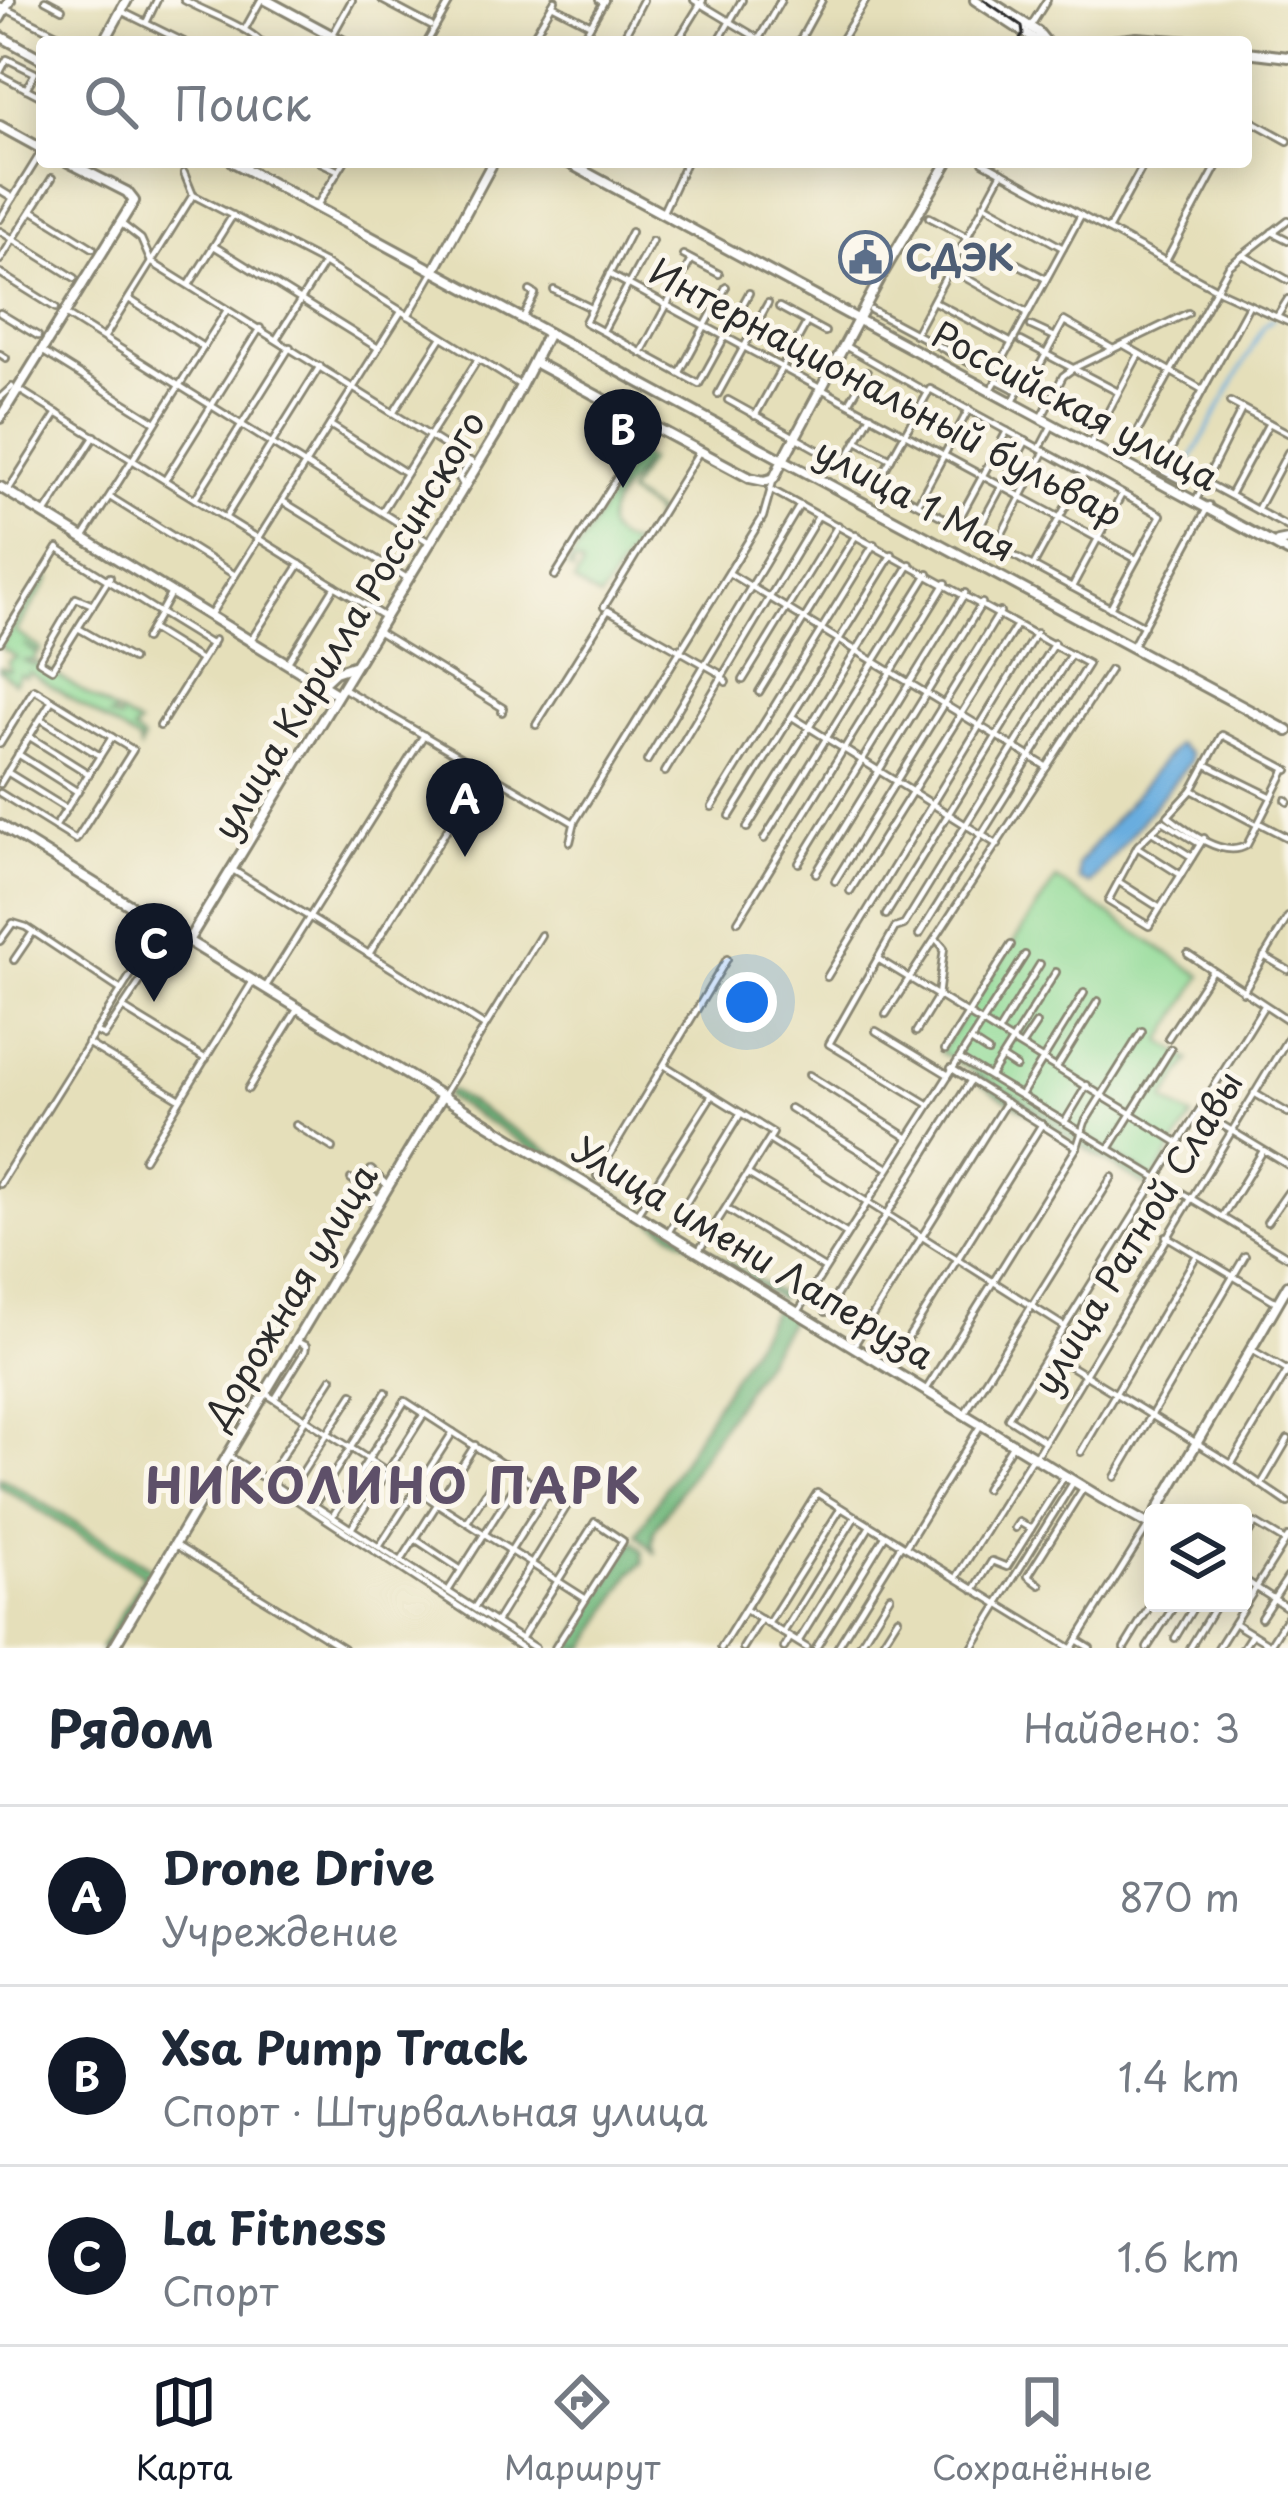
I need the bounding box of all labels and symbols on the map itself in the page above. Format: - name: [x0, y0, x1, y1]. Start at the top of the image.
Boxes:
- place label: СДЭК: [905, 229, 1014, 283]
- public building icon: СДЭК: [838, 230, 894, 286]
- street label: Интернациональный бульвар: [641, 243, 1133, 539]
- street label: Российская улица: [923, 306, 1229, 503]
- pin: B: [584, 389, 662, 488]
- street label: улица Кирилла Россинского: [197, 399, 497, 849]
- street label: улица 1 Мая: [806, 423, 1026, 574]
- pin: A: [426, 758, 504, 857]
- pin: C: [115, 903, 193, 1002]
- your location: [717, 972, 777, 1032]
- street label: улица Ратной Славы: [1018, 1060, 1255, 1404]
- street label: Улица имени Лаперуза: [562, 1121, 946, 1382]
- street label: Дорожная улица: [189, 1152, 390, 1438]
- district label: НИКОЛИНО ПАРК: [145, 1448, 643, 1520]

